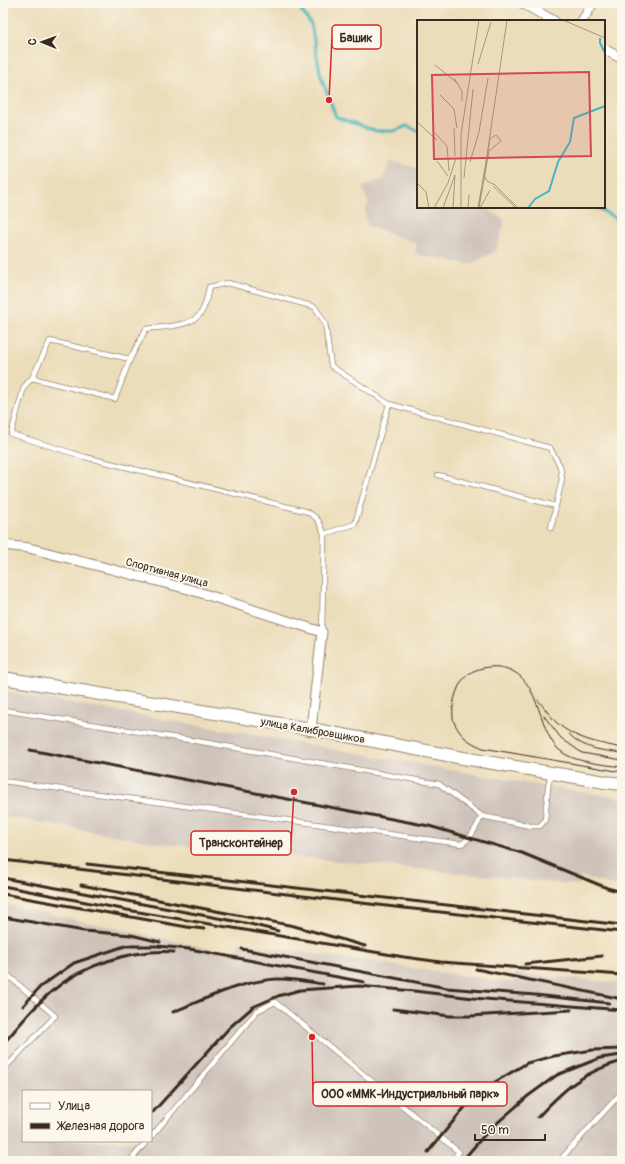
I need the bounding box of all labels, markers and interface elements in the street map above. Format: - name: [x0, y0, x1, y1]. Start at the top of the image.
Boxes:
- inset map: [417, 20, 605, 208]
- north arrow: [22, 22, 62, 62]
- callout: Башик: [332, 25, 381, 49]
- text: Башик: [340, 31, 373, 46]
- text: С: [26, 38, 39, 45]
- street label: Спортивная улица: [124, 555, 210, 590]
- street label: улица Калибровщиков: [259, 715, 366, 746]
- callout: Трансконтейнер: [191, 831, 291, 855]
- text: Трансконтейнер: [198, 836, 283, 851]
- callout: ООО «ММК-Индустриальный парк»: [313, 1082, 507, 1106]
- text: ООО «ММК-Индустриальный парк»: [321, 1087, 500, 1102]
- legend: [22, 1090, 152, 1142]
- text: Улица: [58, 1099, 90, 1114]
- scale bar: [475, 1116, 545, 1142]
- text: Железная дорога: [56, 1119, 145, 1134]
- text: 50 m: [481, 1123, 509, 1138]

